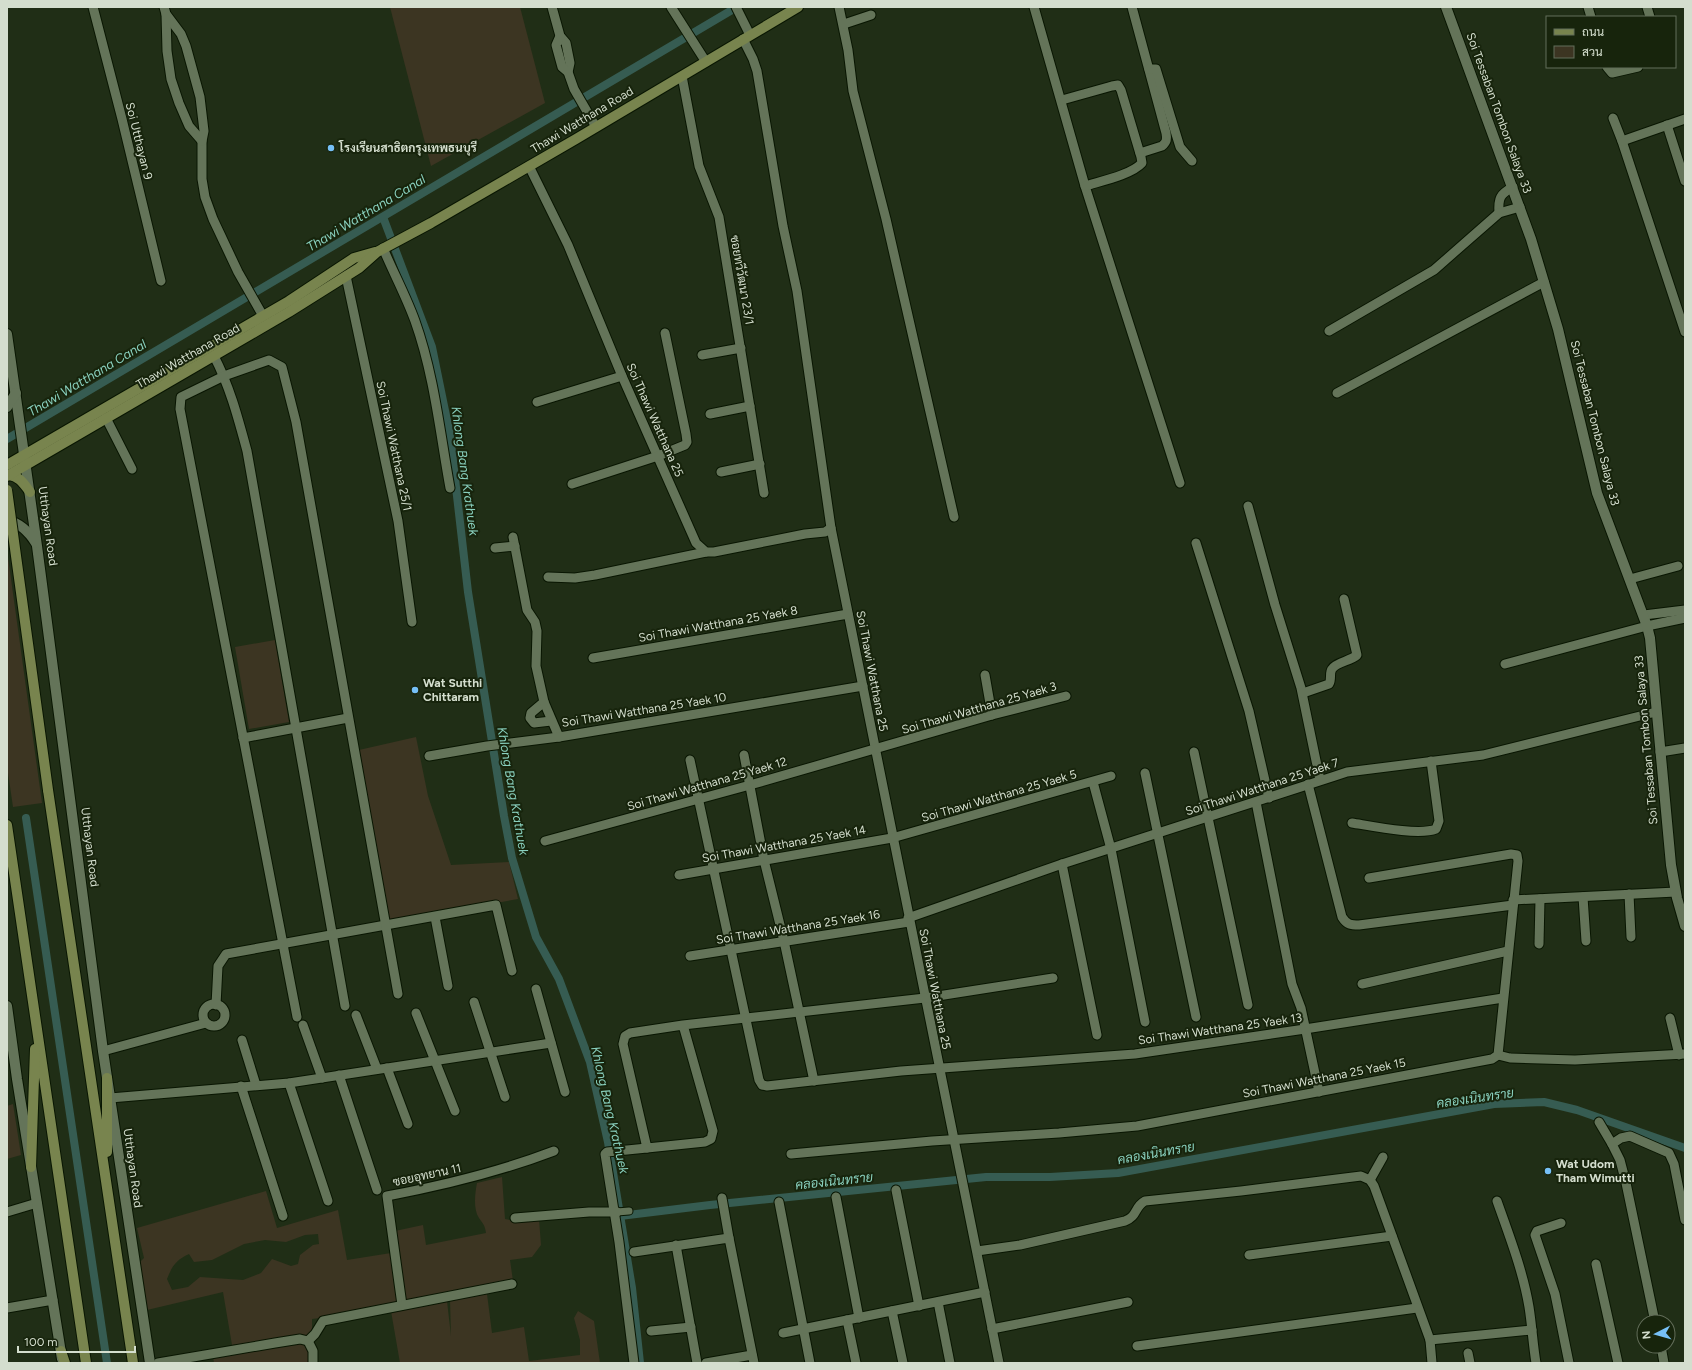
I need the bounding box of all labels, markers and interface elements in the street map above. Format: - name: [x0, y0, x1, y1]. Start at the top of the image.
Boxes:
- legend: [1546, 16, 1676, 68]
- text: ถนน: [1582, 25, 1605, 39]
- street label: Soi Tessaban Tombon Salaya 33: [1463, 31, 1535, 195]
- text: สวน: [1582, 45, 1603, 59]
- street label: Thawi Watthana Road: [528, 84, 636, 156]
- street label: Soi Utthayan 9: [123, 101, 155, 181]
- place label: โรงเรียนสาธิตกรุงเทพธนบุรี: [338, 140, 477, 156]
- marker: โรงเรียนสาธิตกรุงเทพธนบุรี: [326, 143, 336, 153]
- water label: Thawi Watthana Canal: [304, 172, 428, 254]
- street label: ซอยทวีวัฒนา 23/1: [727, 234, 758, 326]
- street label: Thawi Watthana Road: [134, 321, 242, 391]
- water label: Thawi Watthana Canal: [25, 337, 149, 419]
- street label: Soi Tessaban Tombon Salaya 33: [1568, 339, 1622, 507]
- street label: Soi Thawi Watthana 25: [624, 361, 686, 479]
- street label: Soi Thawi Watthana 25/1: [373, 380, 415, 512]
- water label: Khlong Bang Krathuek: [449, 405, 482, 537]
- street label: Utthayan Road: [36, 485, 60, 567]
- street label: Soi Thawi Watthana 25 Yaek 8: [637, 603, 799, 645]
- street label: Soi Thawi Watthana 25: [853, 609, 891, 733]
- street label: Soi Tessaban Tombon Salaya 33: [1632, 655, 1660, 825]
- place label: Wat Sutthi Chittaram: [423, 676, 482, 704]
- street label: Soi Thawi Watthana 25 Yaek 3: [900, 679, 1058, 737]
- marker: Wat Sutthi Chittaram: [410, 685, 420, 695]
- street label: Soi Thawi Watthana 25 Yaek 10: [561, 690, 728, 730]
- water label: Khlong Bang Krathuek: [494, 726, 532, 857]
- street label: Soi Thawi Watthana 25 Yaek 12: [625, 754, 789, 814]
- street label: Soi Thawi Watthana 25 Yaek 7: [1184, 755, 1341, 818]
- street label: Soi Thawi Watthana 25 Yaek 5: [920, 767, 1078, 825]
- street label: Utthayan Road: [78, 807, 102, 887]
- street label: Soi Thawi Watthana 25 Yaek 14: [701, 823, 868, 865]
- street label: Soi Thawi Watthana 25 Yaek 16: [715, 907, 881, 947]
- street label: Soi Thawi Watthana 25: [916, 927, 954, 1051]
- street label: Soi Thawi Watthana 25 Yaek 13: [1137, 1011, 1303, 1047]
- water label: Khlong Bang Krathuek: [588, 1045, 632, 1176]
- street label: Soi Thawi Watthana 25 Yaek 15: [1241, 1055, 1407, 1101]
- water label: คลองเนินทราย: [1435, 1084, 1515, 1111]
- street label: Utthayan Road: [121, 1127, 145, 1209]
- water label: คลองเนินทราย: [1116, 1138, 1196, 1167]
- place label: Wat Udom Tham Wimutti: [1556, 1157, 1635, 1185]
- street label: ซอยอุทยาน 11: [392, 1161, 463, 1191]
- marker: Wat Udom Tham Wimutti: [1543, 1166, 1553, 1176]
- water label: คลองเนินทราย: [794, 1168, 874, 1193]
- north arrow: [1636, 1314, 1676, 1354]
- scale bar: [18, 1328, 135, 1354]
- text: N: [1640, 1330, 1653, 1340]
- text: 100 m: [24, 1335, 58, 1349]

